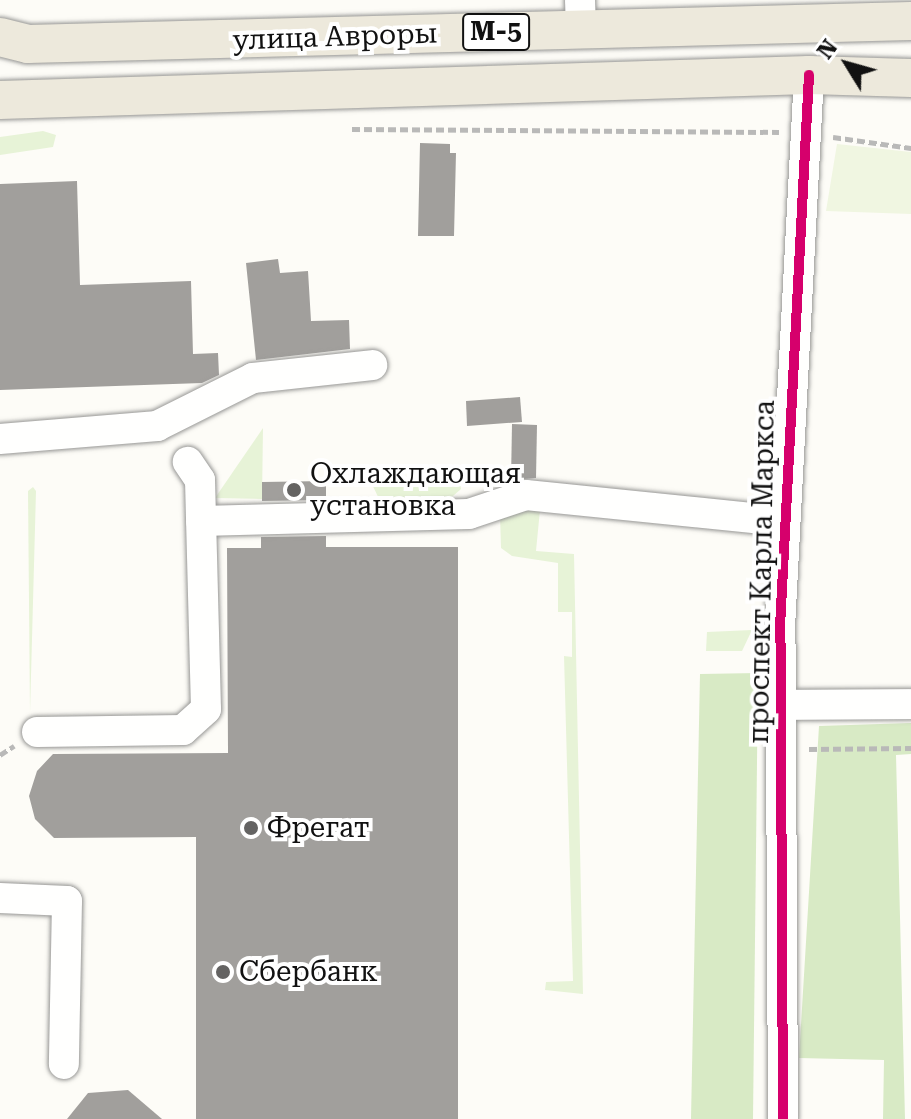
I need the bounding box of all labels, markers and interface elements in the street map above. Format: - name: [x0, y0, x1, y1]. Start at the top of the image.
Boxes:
- road number: М-5: [462, 10, 530, 54]
- street label: улица Авроры: [232, 17, 438, 57]
- north arrow: [807, 24, 887, 104]
- text: N: [812, 35, 843, 64]
- street label: проспект Карла Маркса: [742, 400, 782, 744]
- place label: Охлаждающая установка: [310, 457, 521, 523]
- marker: Охлаждающая установка: [285, 481, 303, 499]
- place label: Фрегат: [267, 811, 370, 845]
- marker: Фрегат: [242, 819, 260, 837]
- place label: Сбербанк: [239, 955, 378, 989]
- marker: Сбербанк: [214, 963, 232, 981]

